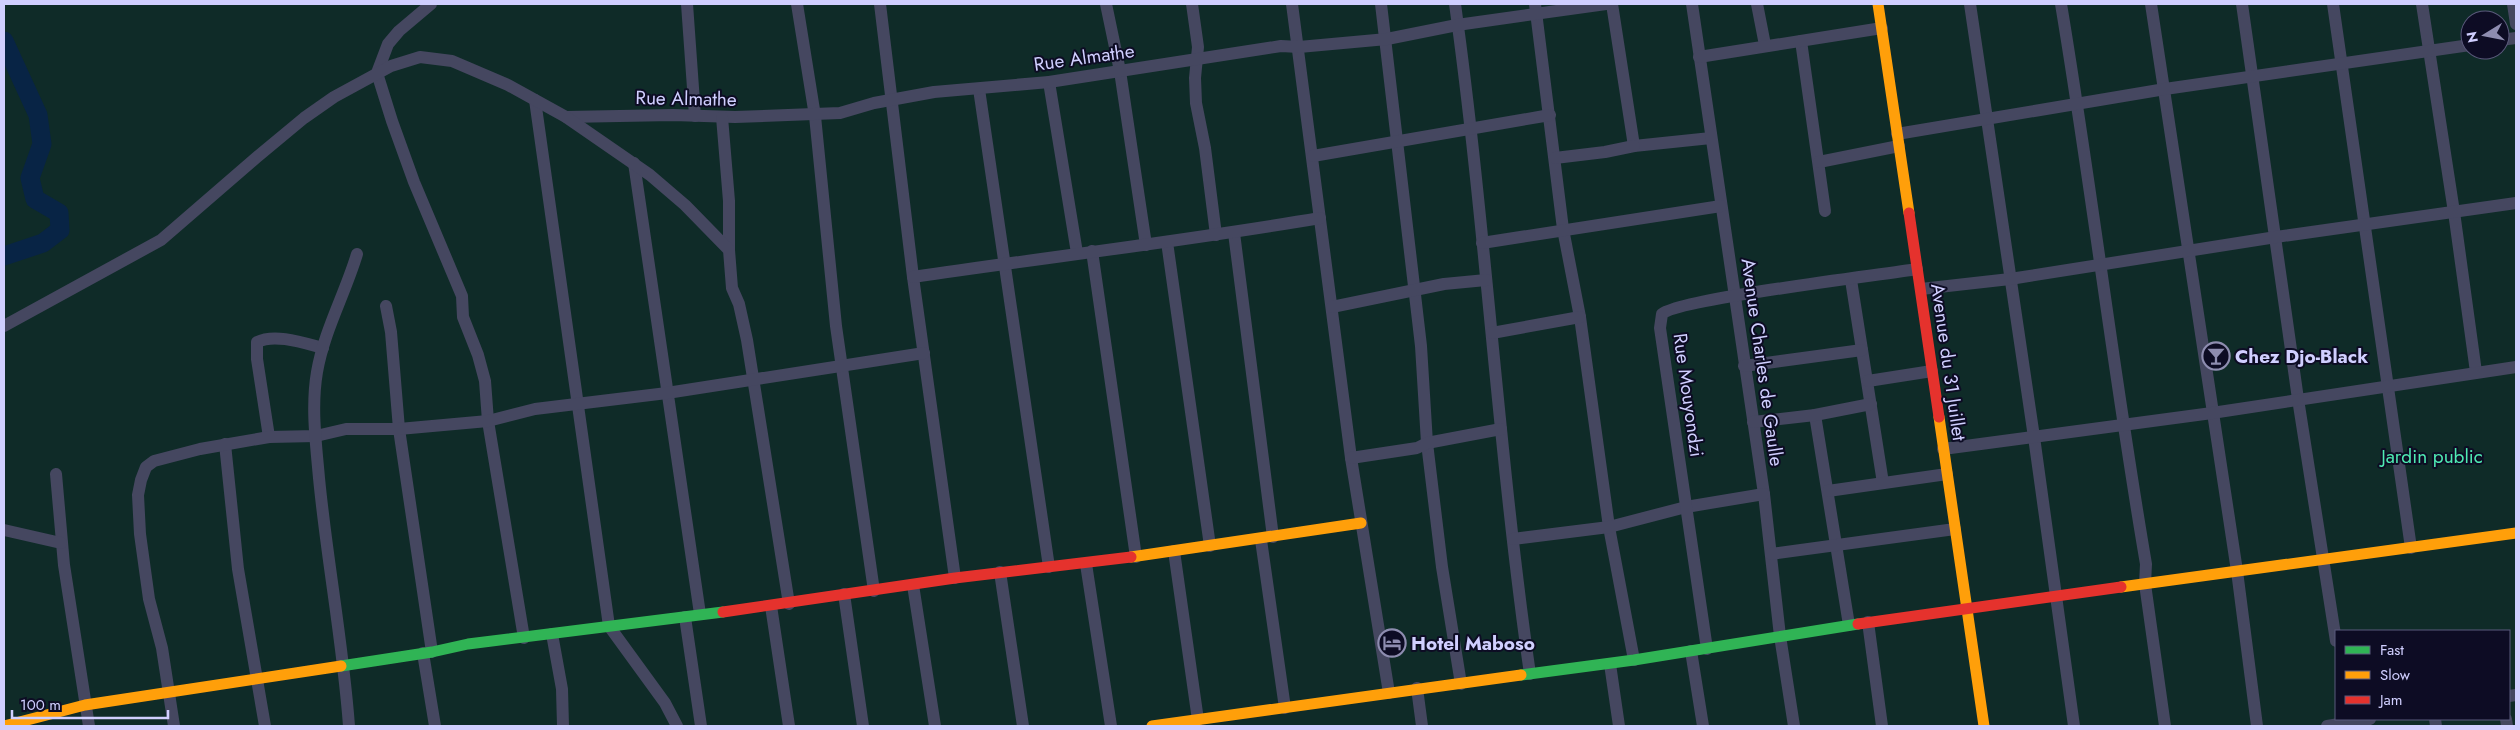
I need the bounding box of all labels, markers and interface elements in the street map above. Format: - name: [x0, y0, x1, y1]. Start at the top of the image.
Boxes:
- north arrow: [2460, 10, 2510, 60]
- text: N: [2461, 30, 2483, 44]
- street label: Rue Almathe: [1032, 37, 1136, 78]
- street label: Rue Almathe: [635, 84, 737, 113]
- street label: Avenue Charles de Gaulle: [1735, 256, 1790, 468]
- street label: Avenue du 31 Juillet: [1924, 282, 1973, 443]
- street label: Rue Mouyondzi: [1666, 331, 1711, 459]
- bar icon: Chez Djo-Black: [2201, 341, 2231, 371]
- place label: Chez Djo-Black: [2235, 343, 2368, 370]
- park label: Jardin public: [2378, 443, 2483, 470]
- hotel icon: Hotel Maboso: [1377, 628, 1407, 658]
- place label: Hotel Maboso: [1411, 630, 1535, 657]
- legend: [2335, 630, 2510, 720]
- text: Fast: [2380, 639, 2404, 661]
- text: Slow: [2380, 664, 2411, 686]
- scale bar: [12, 688, 169, 720]
- text: Jam: [2378, 689, 2403, 711]
- text: 100 m: [20, 694, 61, 716]

